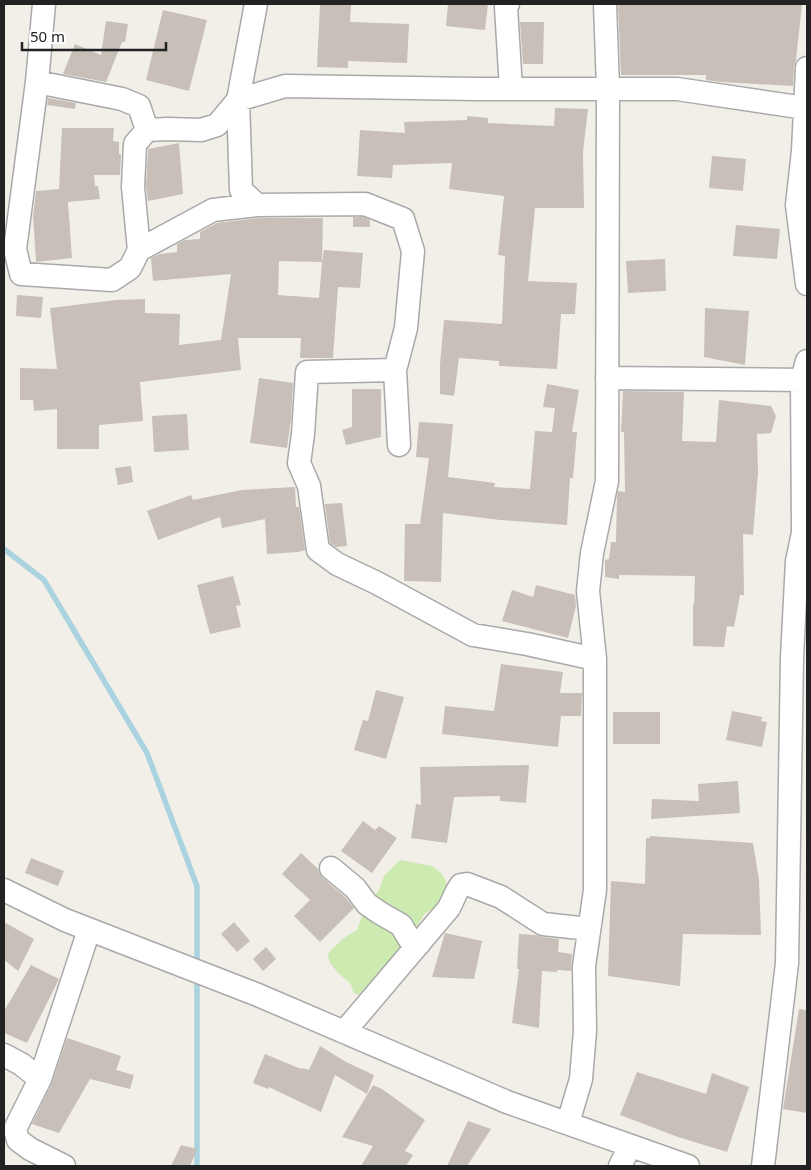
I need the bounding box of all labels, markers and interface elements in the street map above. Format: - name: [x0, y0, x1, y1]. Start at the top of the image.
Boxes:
- scale bar: [22, 20, 166, 52]
- text: 50 m: [30, 26, 65, 46]

